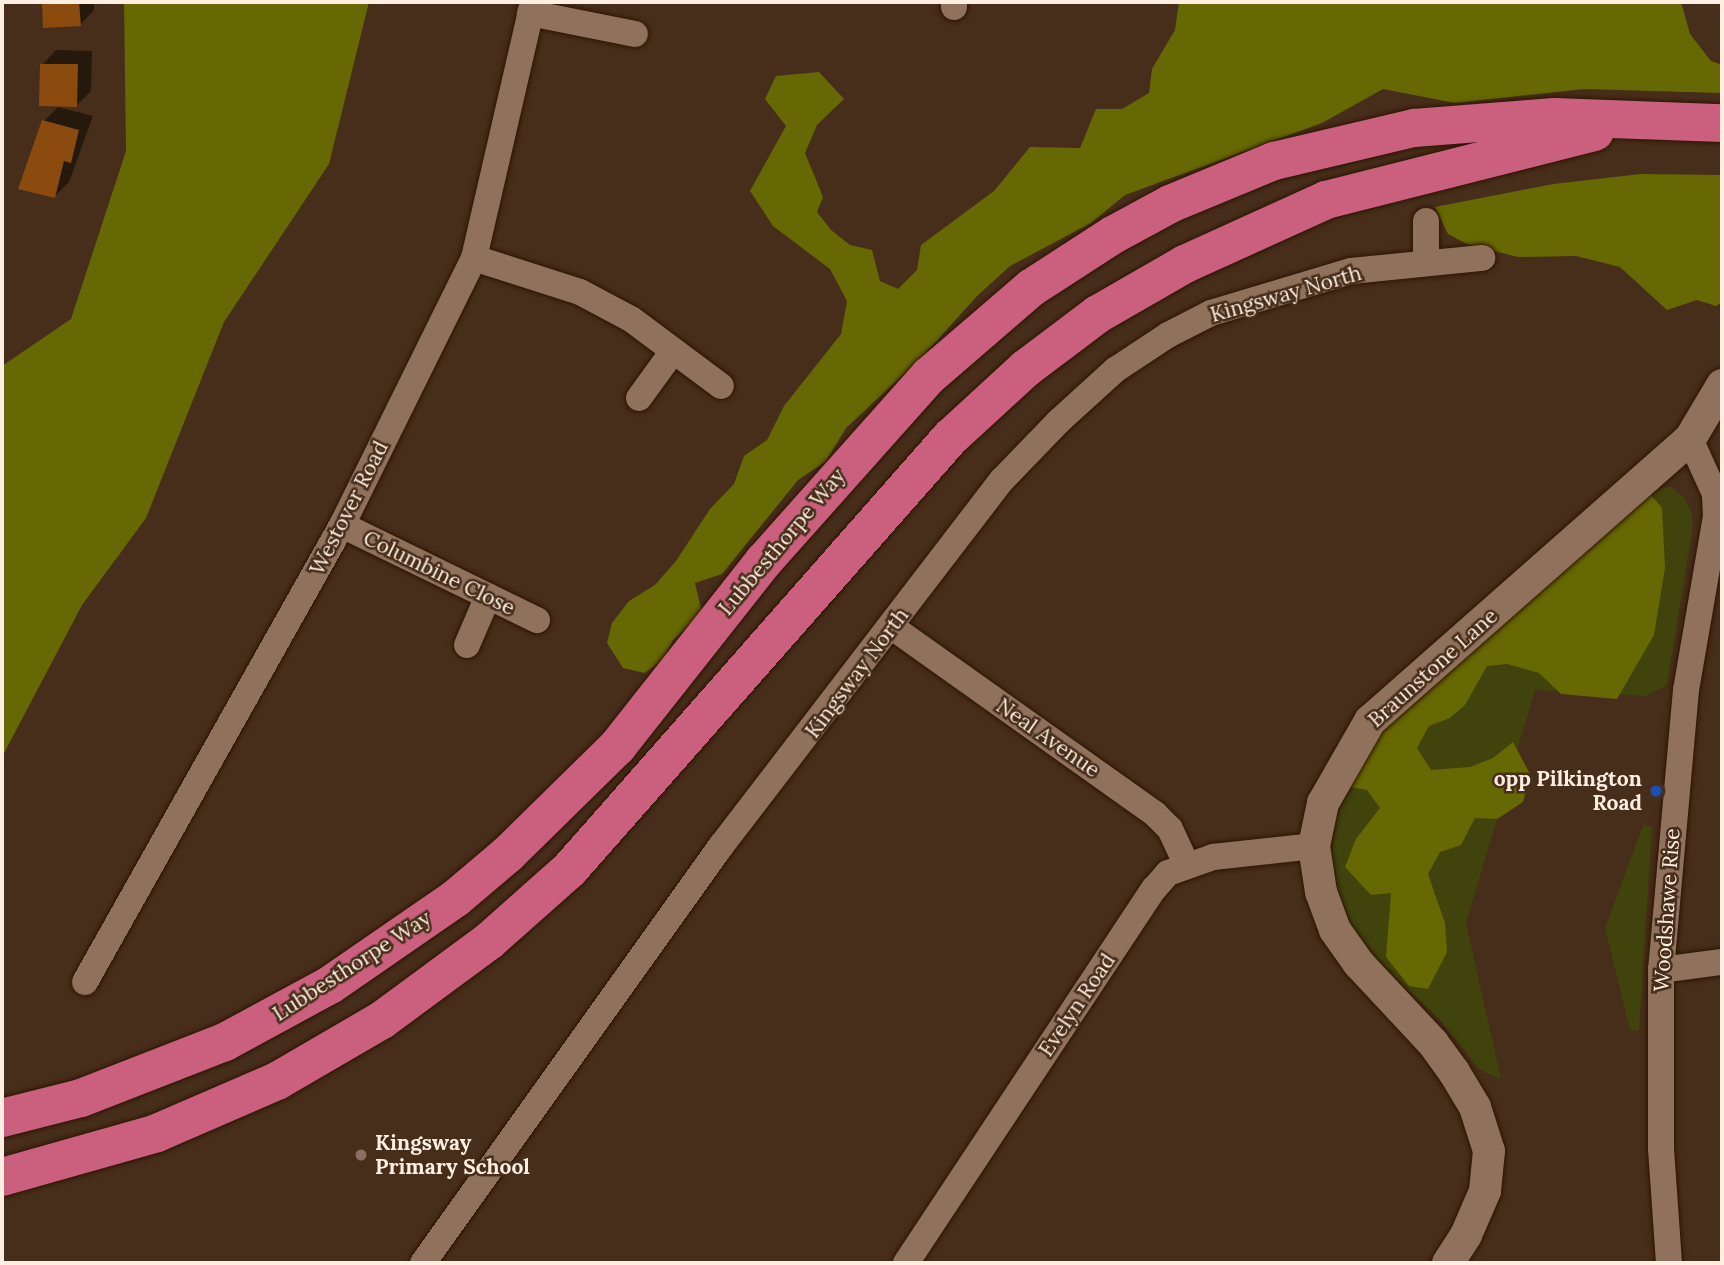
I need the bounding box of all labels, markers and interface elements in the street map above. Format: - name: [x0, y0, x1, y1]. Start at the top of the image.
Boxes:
- street label: Kingsway North: [1207, 260, 1365, 328]
- street label: Westover Road: [304, 437, 394, 579]
- street label: Lubbesthorpe Way: [713, 464, 851, 620]
- street label: Columbine Close: [359, 525, 519, 621]
- street label: Kingsway North: [800, 603, 914, 743]
- street label: Braunstone Lane: [1363, 603, 1503, 733]
- street label: Neal Avenue: [991, 693, 1105, 783]
- place label: opp Pilkington Road: [1494, 766, 1642, 816]
- marker: opp Pilkington Road: [1648, 783, 1664, 799]
- street label: Woodshawe Rise: [1649, 827, 1685, 993]
- street label: Lubbesthorpe Way: [268, 905, 436, 1027]
- street label: Evelyn Road: [1033, 949, 1121, 1061]
- place label: Kingsway Primary School: [375, 1130, 530, 1180]
- marker: Kingsway Primary School: [353, 1147, 369, 1163]

